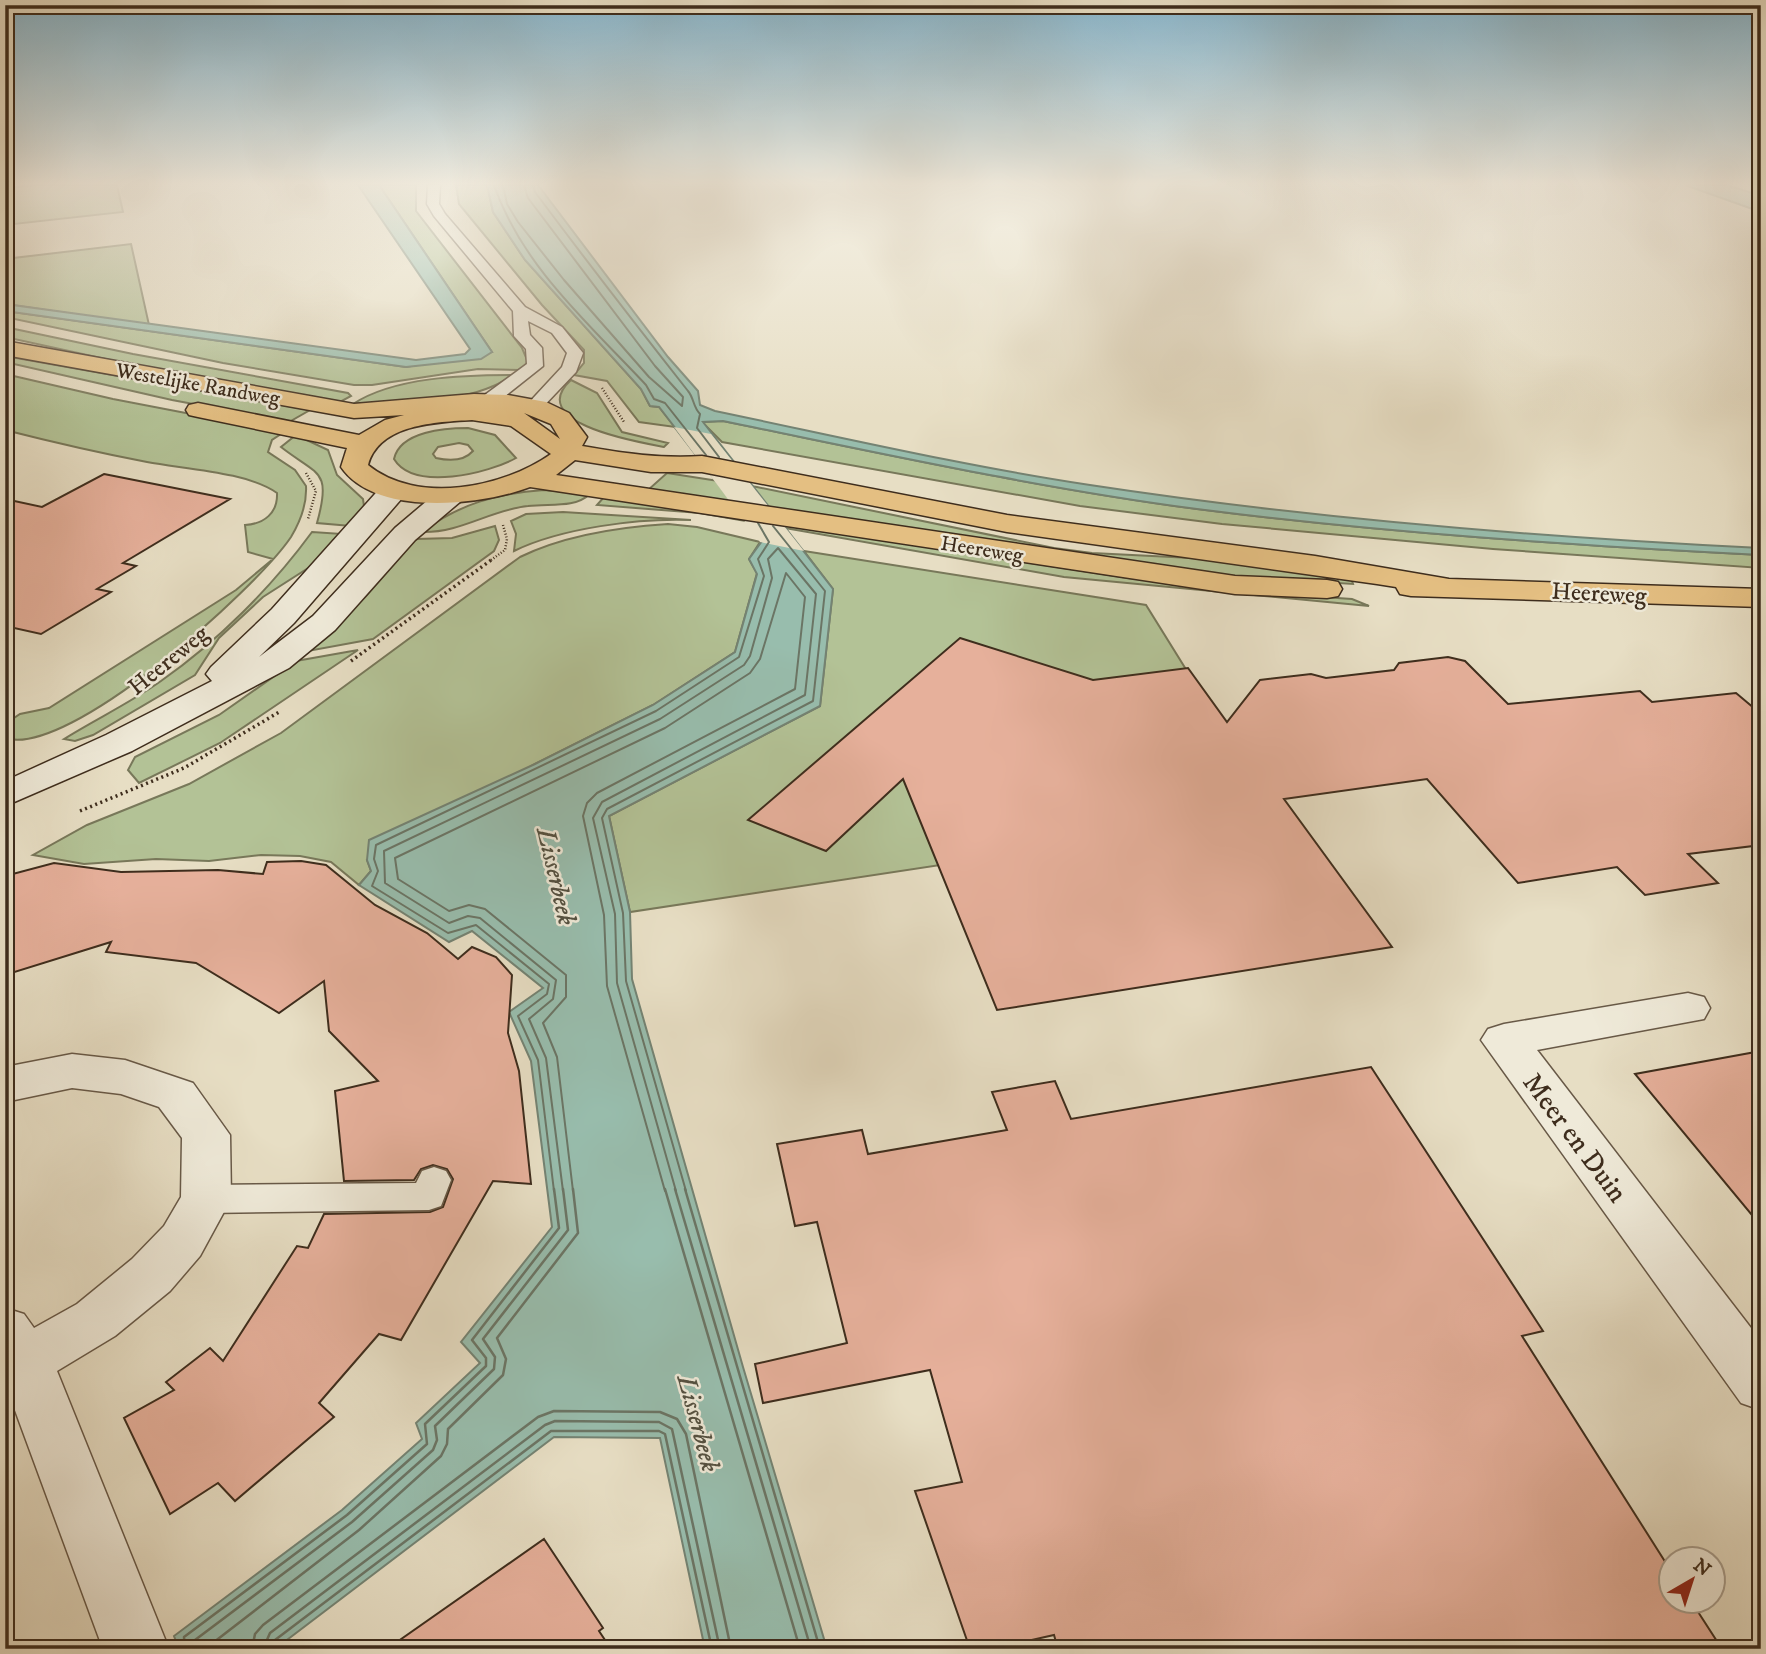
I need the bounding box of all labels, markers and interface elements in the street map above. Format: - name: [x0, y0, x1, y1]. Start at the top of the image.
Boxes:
- street label: Westelijke Randweg: [113, 358, 283, 412]
- street label: Heereweg: [939, 531, 1026, 569]
- street label: Heereweg: [1550, 577, 1648, 611]
- street label: Heereweg: [122, 619, 215, 702]
- water label: Lisserbeek: [528, 822, 583, 928]
- street label: Meer en Duin: [1515, 1066, 1635, 1210]
- water label: Lisserbeek: [668, 1369, 726, 1476]
- north arrow: [1658, 1546, 1728, 1616]
- text: N: [1688, 1554, 1715, 1582]

